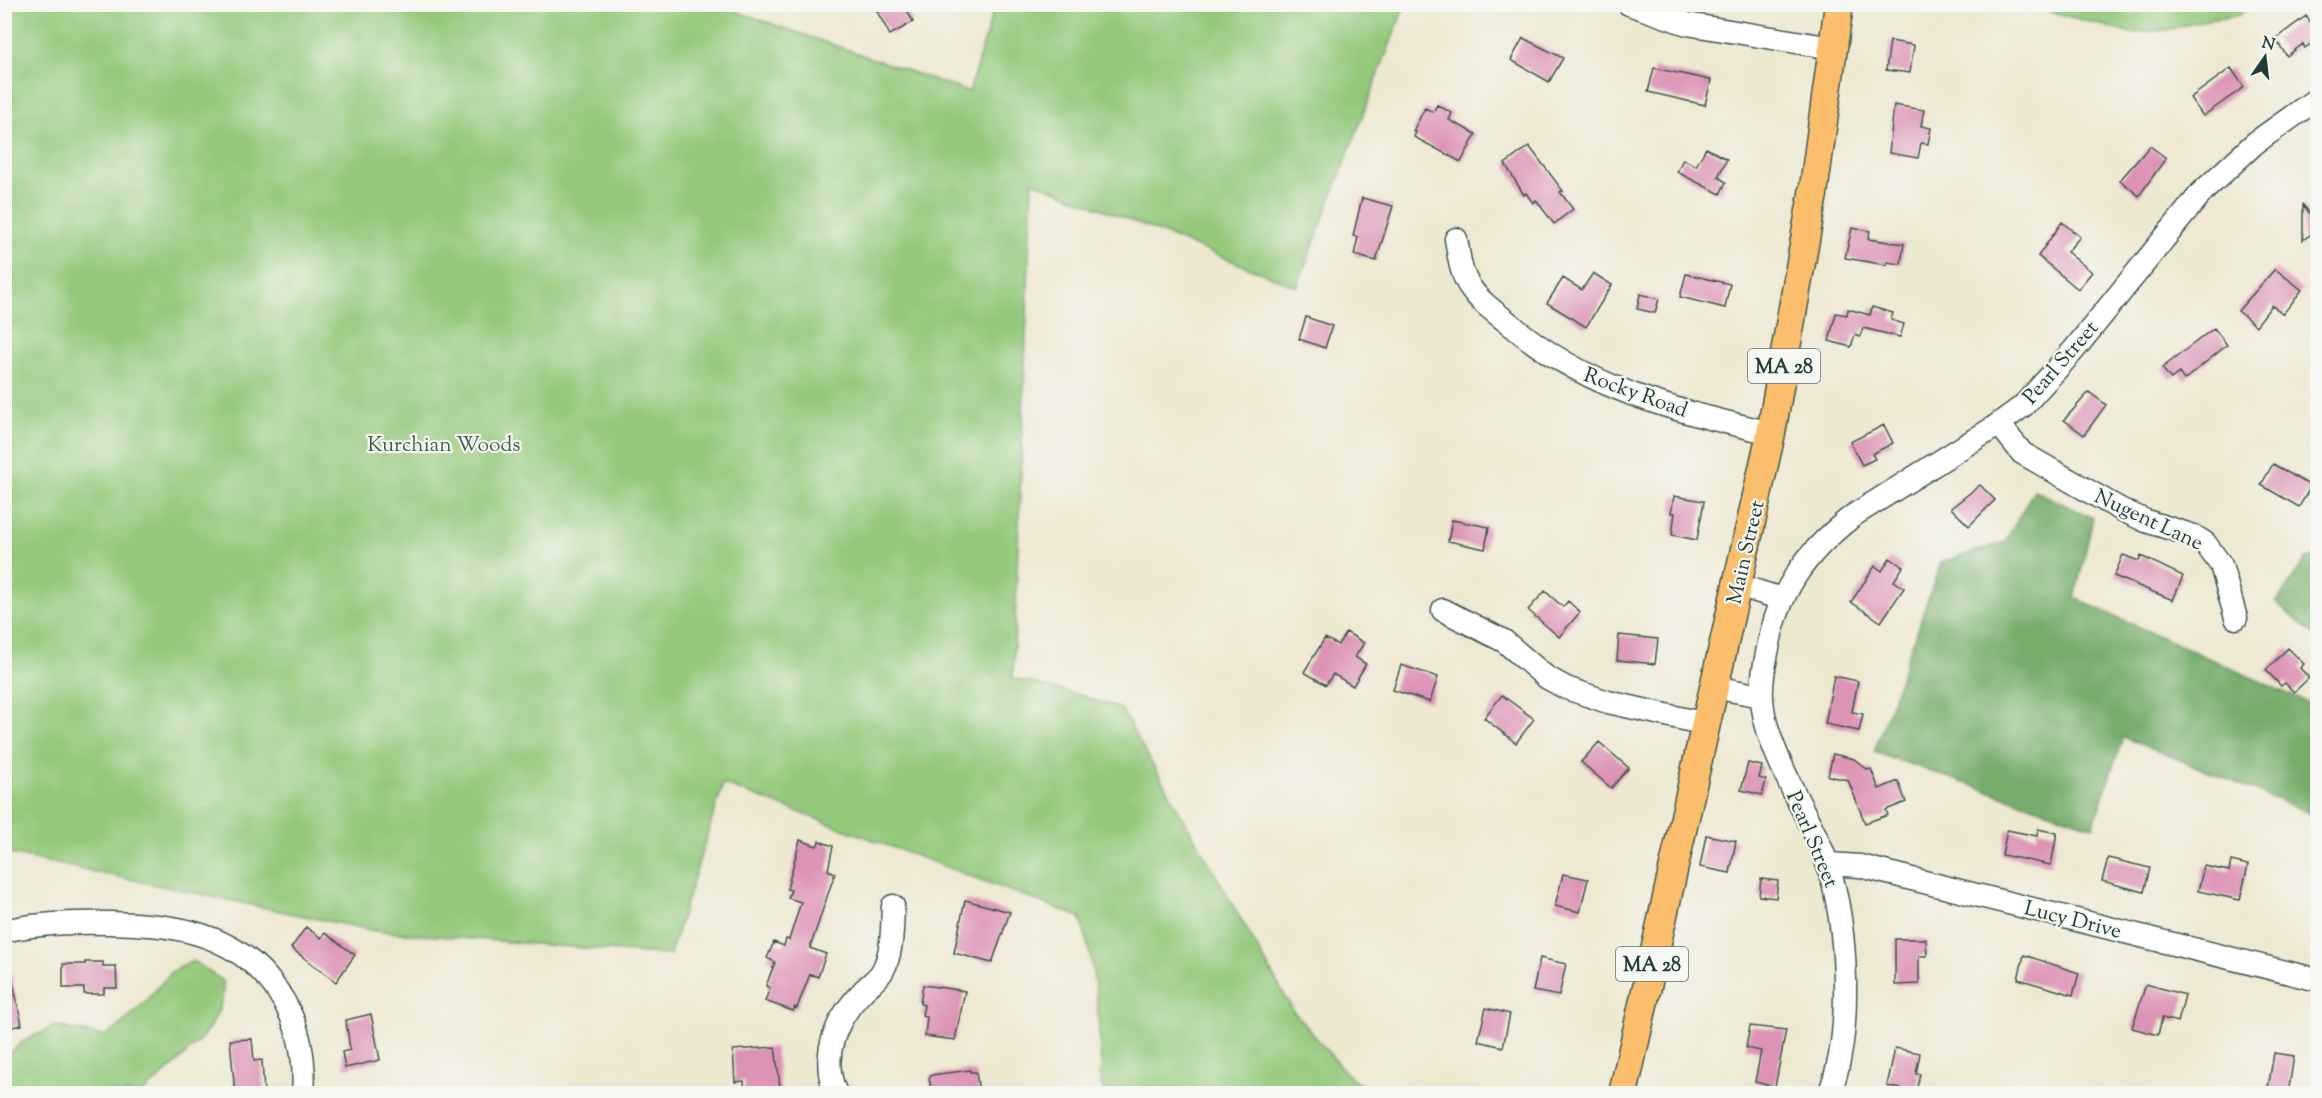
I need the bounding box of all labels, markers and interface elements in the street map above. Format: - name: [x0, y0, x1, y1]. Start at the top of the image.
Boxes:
- north arrow: [2235, 27, 2295, 87]
- text: N: [2259, 32, 2277, 58]
- street label: Pearl Street: [2017, 315, 2106, 412]
- road number: MA 28: [1748, 349, 1820, 383]
- street label: Rocky Road: [1579, 361, 1692, 427]
- park label: Kurchian Woods: [367, 431, 521, 461]
- street label: Nugent Lane: [2089, 483, 2207, 559]
- street label: Main Street: [1720, 497, 1773, 607]
- street label: Pearl Street: [1777, 787, 1845, 893]
- street label: Lucy Drive: [2021, 894, 2124, 947]
- road number: MA 28: [1616, 947, 1688, 981]

